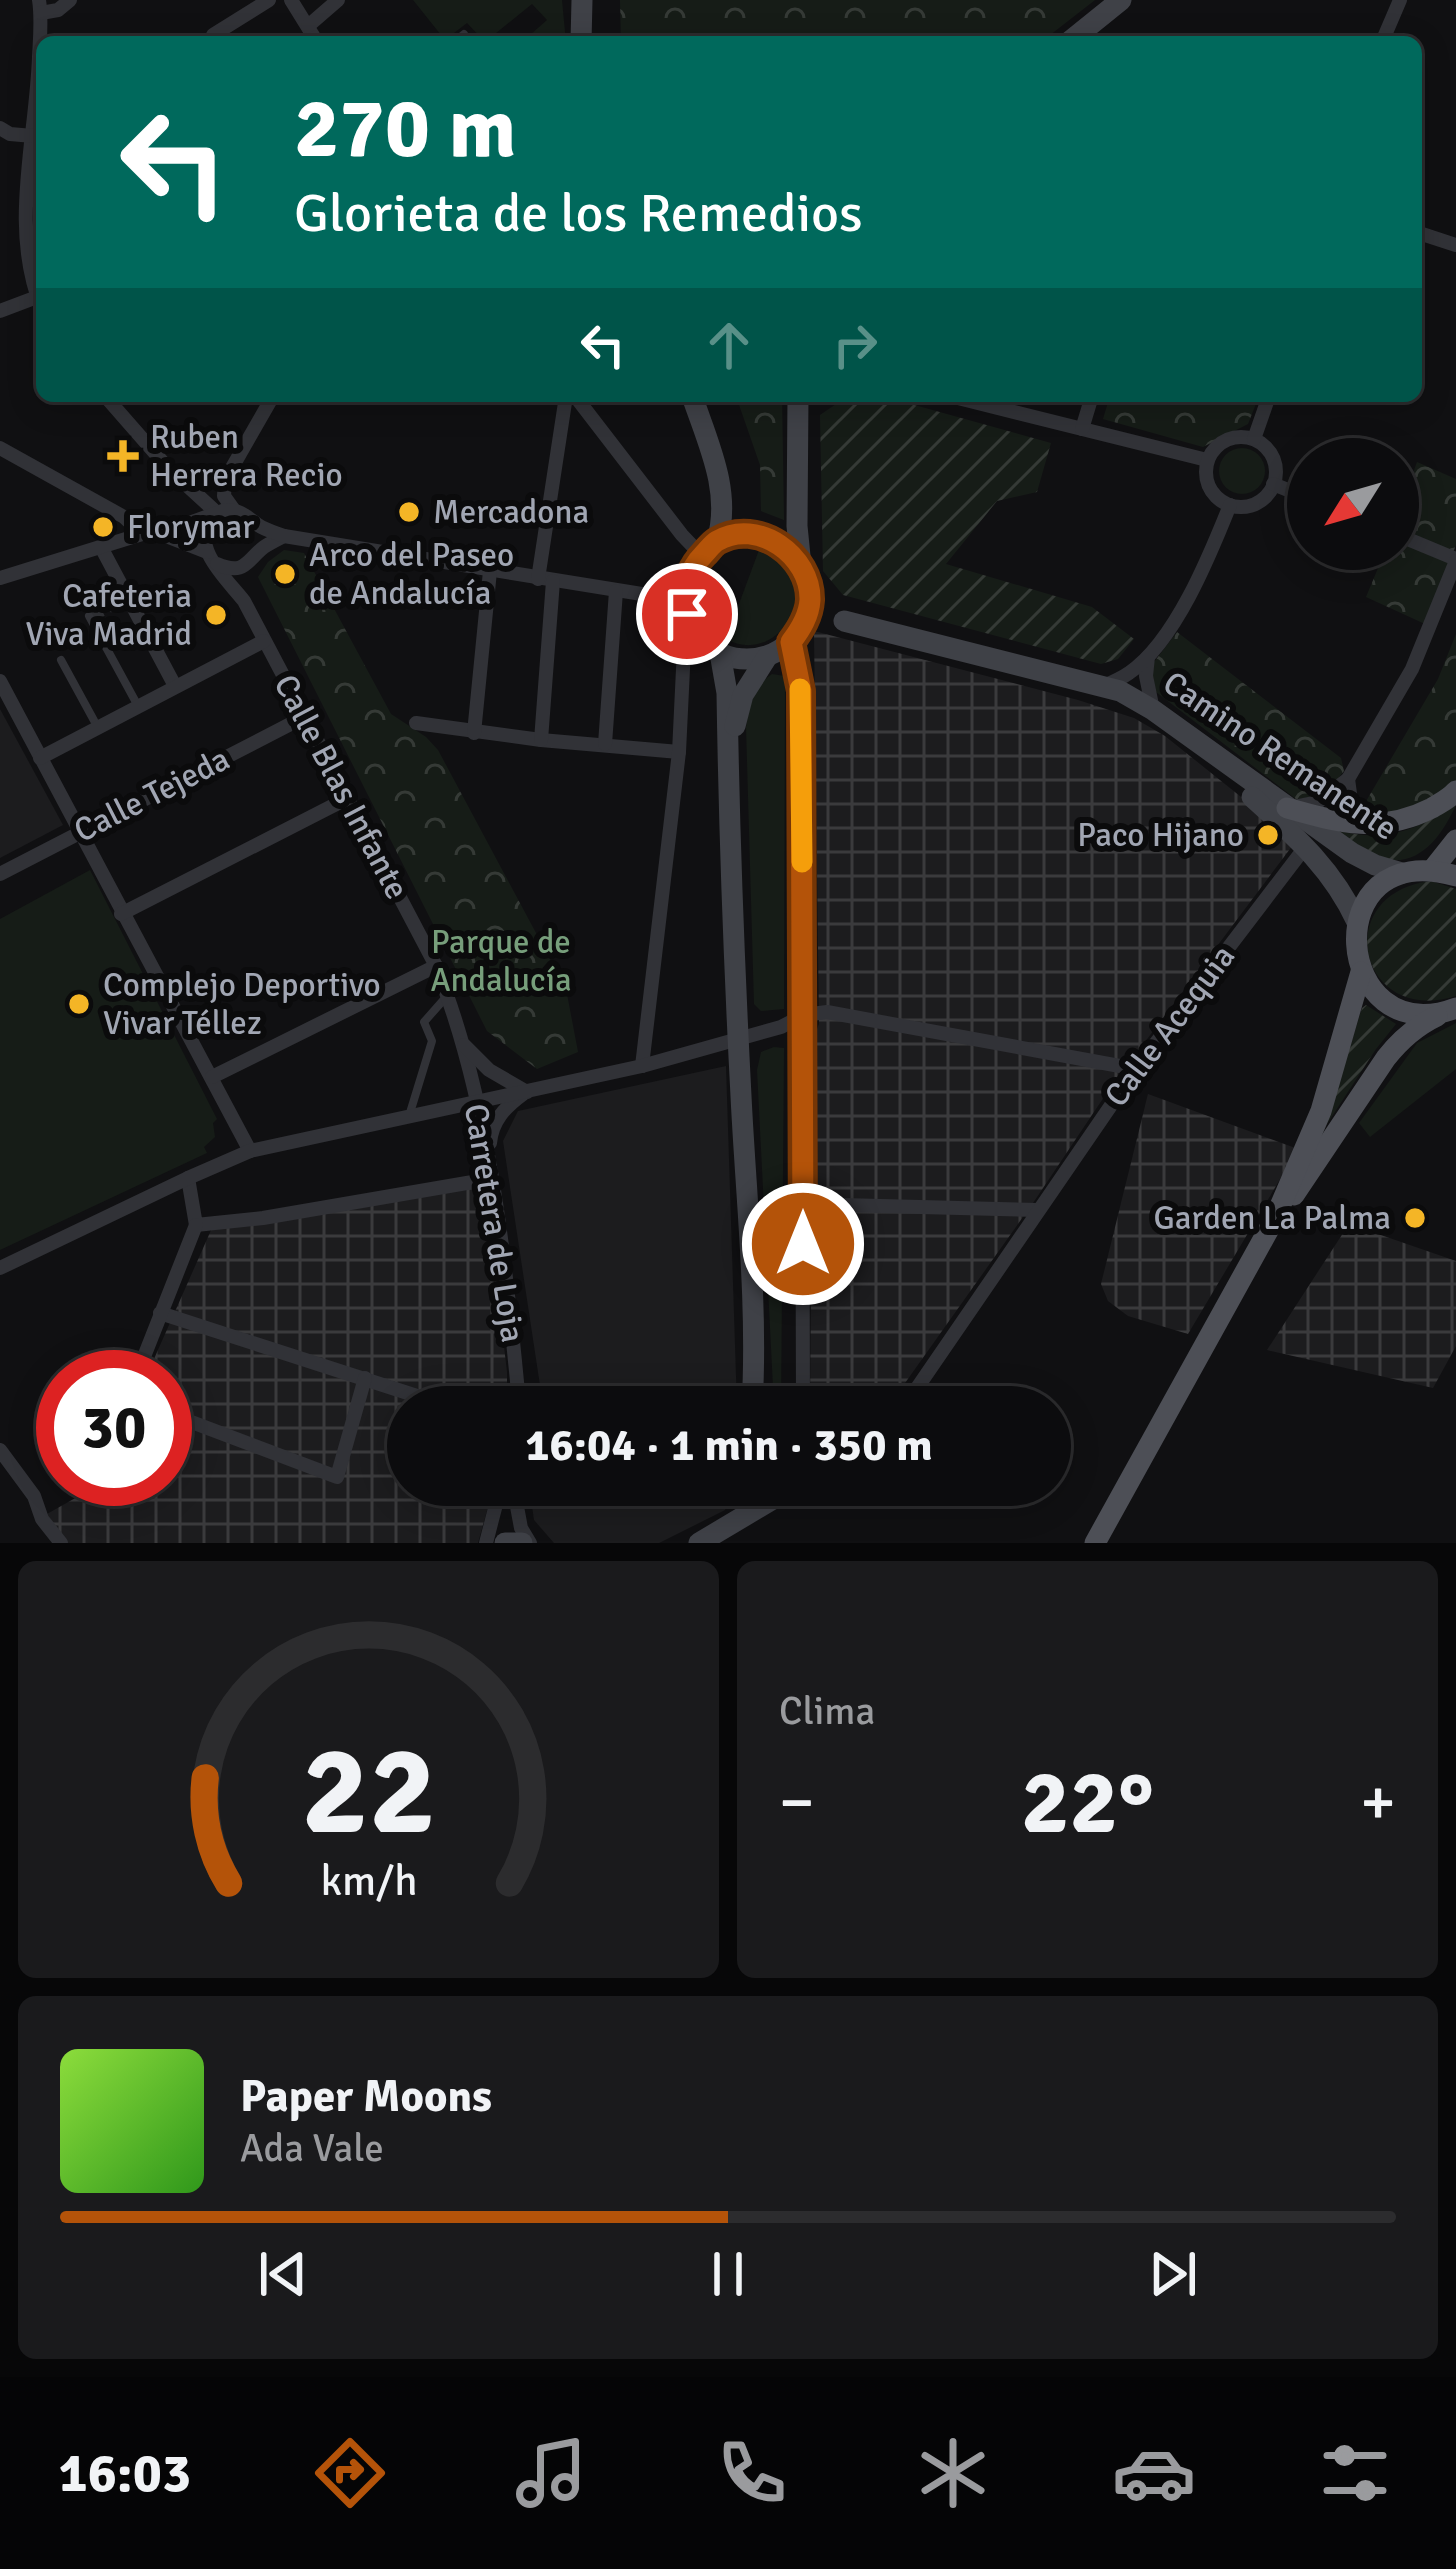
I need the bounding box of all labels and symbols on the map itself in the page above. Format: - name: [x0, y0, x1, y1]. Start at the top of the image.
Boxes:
- place label: Ruben Herrera Recio: [150, 417, 343, 496]
- north arrow: [1287, 438, 1419, 570]
- marker: Ruben Herrera Recio: [107, 440, 139, 472]
- place label: Mercadona: [433, 492, 589, 533]
- marker: Mercadona: [396, 499, 422, 525]
- place label: Florymar: [127, 507, 254, 548]
- marker: Florymar: [90, 514, 116, 540]
- place label: Arco del Paseo de Andalucía: [309, 535, 514, 614]
- marker: Arco del Paseo de Andalucía: [272, 561, 298, 587]
- pin: [636, 563, 738, 665]
- place label: Cafeteria Viva Madrid: [26, 576, 192, 655]
- marker: Cafeteria Viva Madrid: [203, 602, 229, 628]
- street label: Camino Remanente: [1155, 663, 1405, 849]
- street label: Calle Blas Infante: [265, 668, 417, 906]
- street label: Calle Tejeda: [67, 738, 237, 852]
- place label: Paco Hijano: [1077, 815, 1244, 856]
- marker: Paco Hijano: [1255, 822, 1281, 848]
- park label: Parque de Andalucía: [430, 922, 572, 1001]
- street label: Calle Acequia: [1096, 937, 1244, 1115]
- place label: Complejo Deportivo Vivar Téllez: [103, 965, 381, 1044]
- marker: Complejo Deportivo Vivar Téllez: [66, 991, 92, 1017]
- street label: Carretera de Loja: [455, 1101, 533, 1345]
- position arrow: [740, 1181, 866, 1307]
- place label: Garden La Palma: [1154, 1198, 1391, 1239]
- marker: Garden La Palma: [1402, 1205, 1428, 1231]
- speed limit sign: 30: [36, 1350, 192, 1506]

